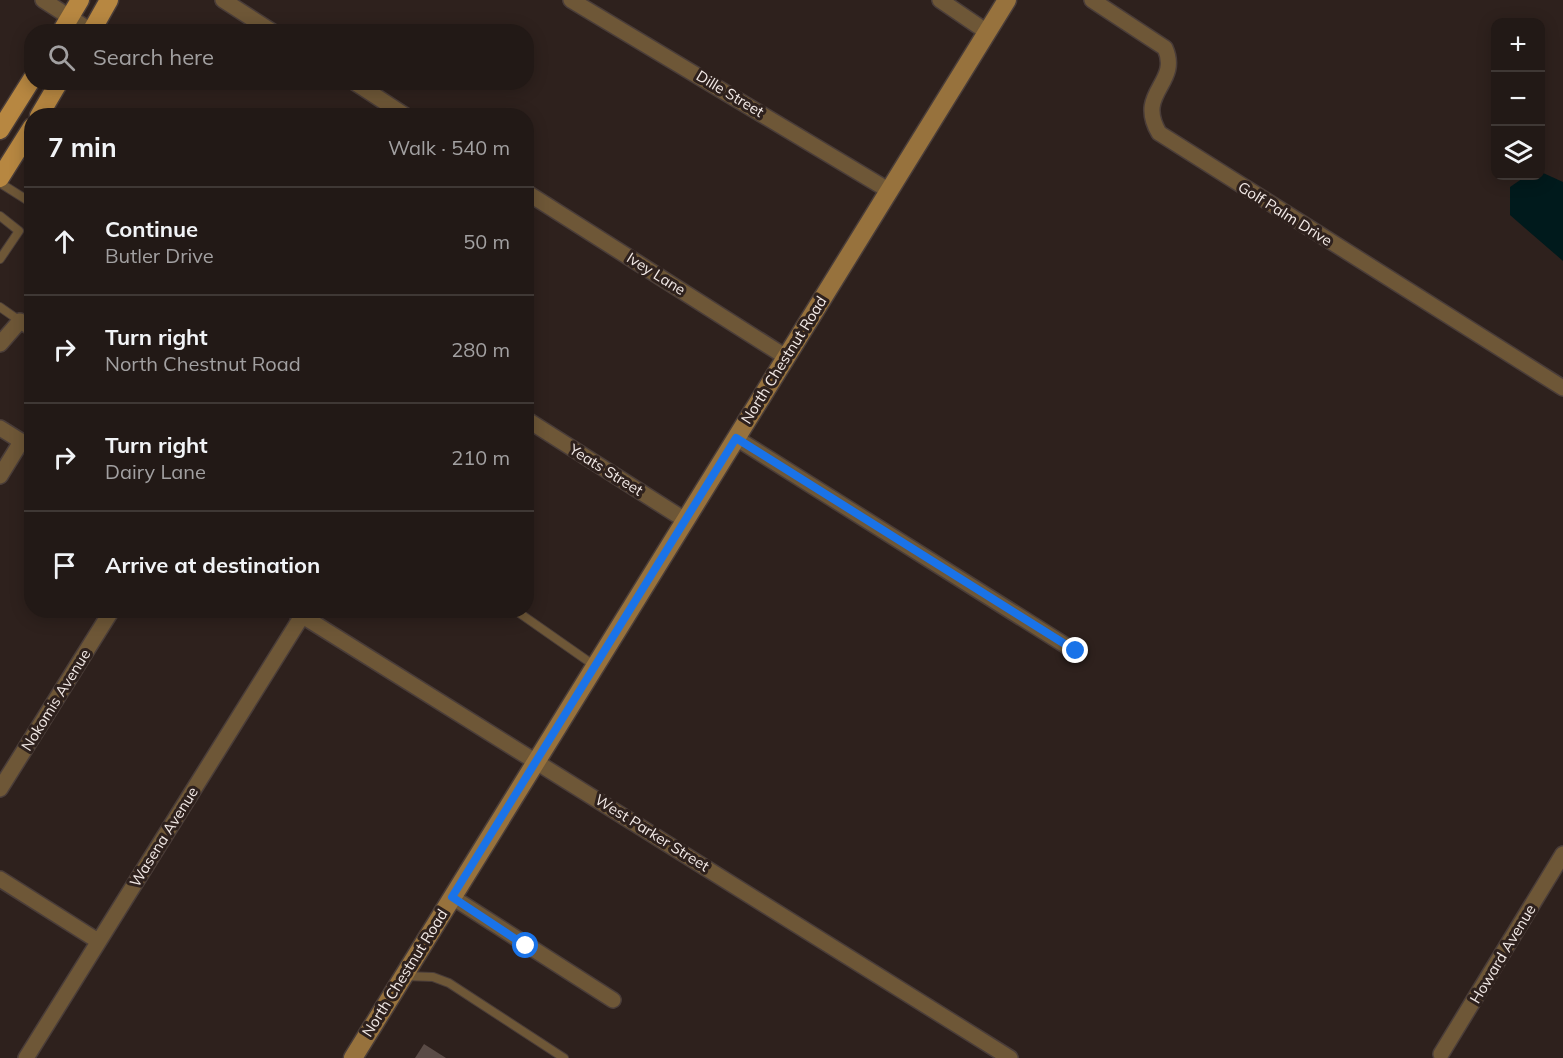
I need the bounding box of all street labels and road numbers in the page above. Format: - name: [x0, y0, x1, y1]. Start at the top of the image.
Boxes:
- street label: Dille Street: [693, 66, 768, 121]
- street label: Golf Palm Drive: [1235, 177, 1336, 250]
- street label: Ivey Lane: [623, 248, 689, 299]
- street label: North Chestnut Road: [737, 292, 831, 427]
- street label: Yeats Street: [565, 439, 647, 500]
- street label: Nokomis Avenue: [17, 645, 94, 754]
- street label: Wasena Avenue: [125, 783, 202, 890]
- street label: West Parker Street: [592, 790, 713, 875]
- street label: Howard Avenue: [1465, 901, 1540, 1007]
- street label: North Chestnut Road: [358, 905, 452, 1040]

